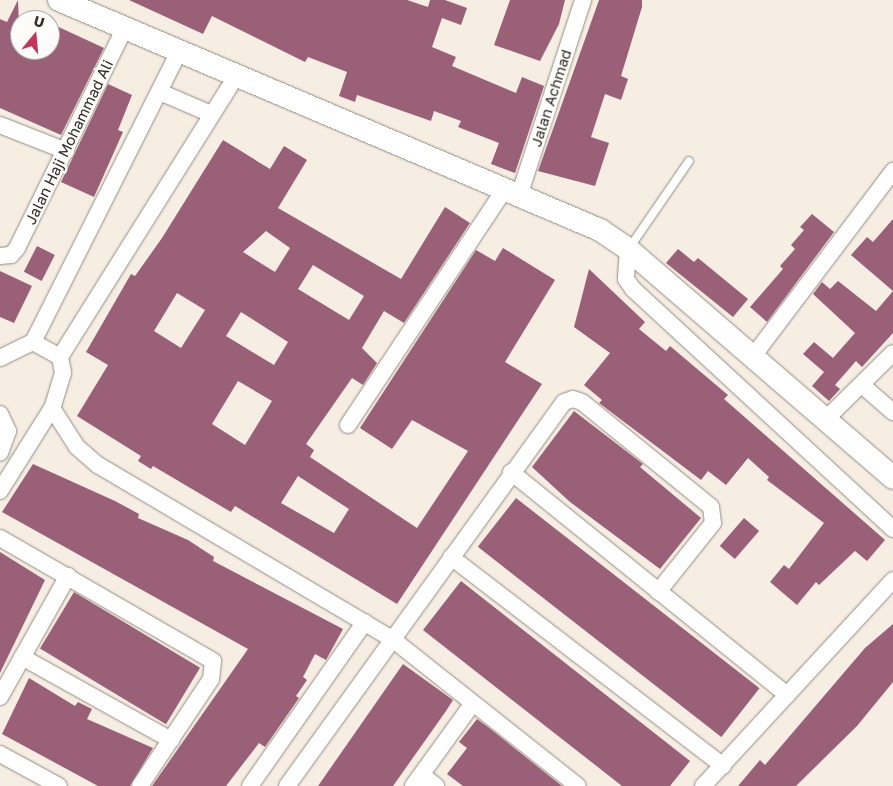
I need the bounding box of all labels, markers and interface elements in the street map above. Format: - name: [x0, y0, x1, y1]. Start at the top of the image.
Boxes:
- north arrow: [10, 10, 60, 60]
- text: U: [32, 12, 47, 31]
- street label: Jalan Achmad: [527, 47, 575, 149]
- street label: Jalan Haji Mohammad Ali: [21, 57, 117, 227]

